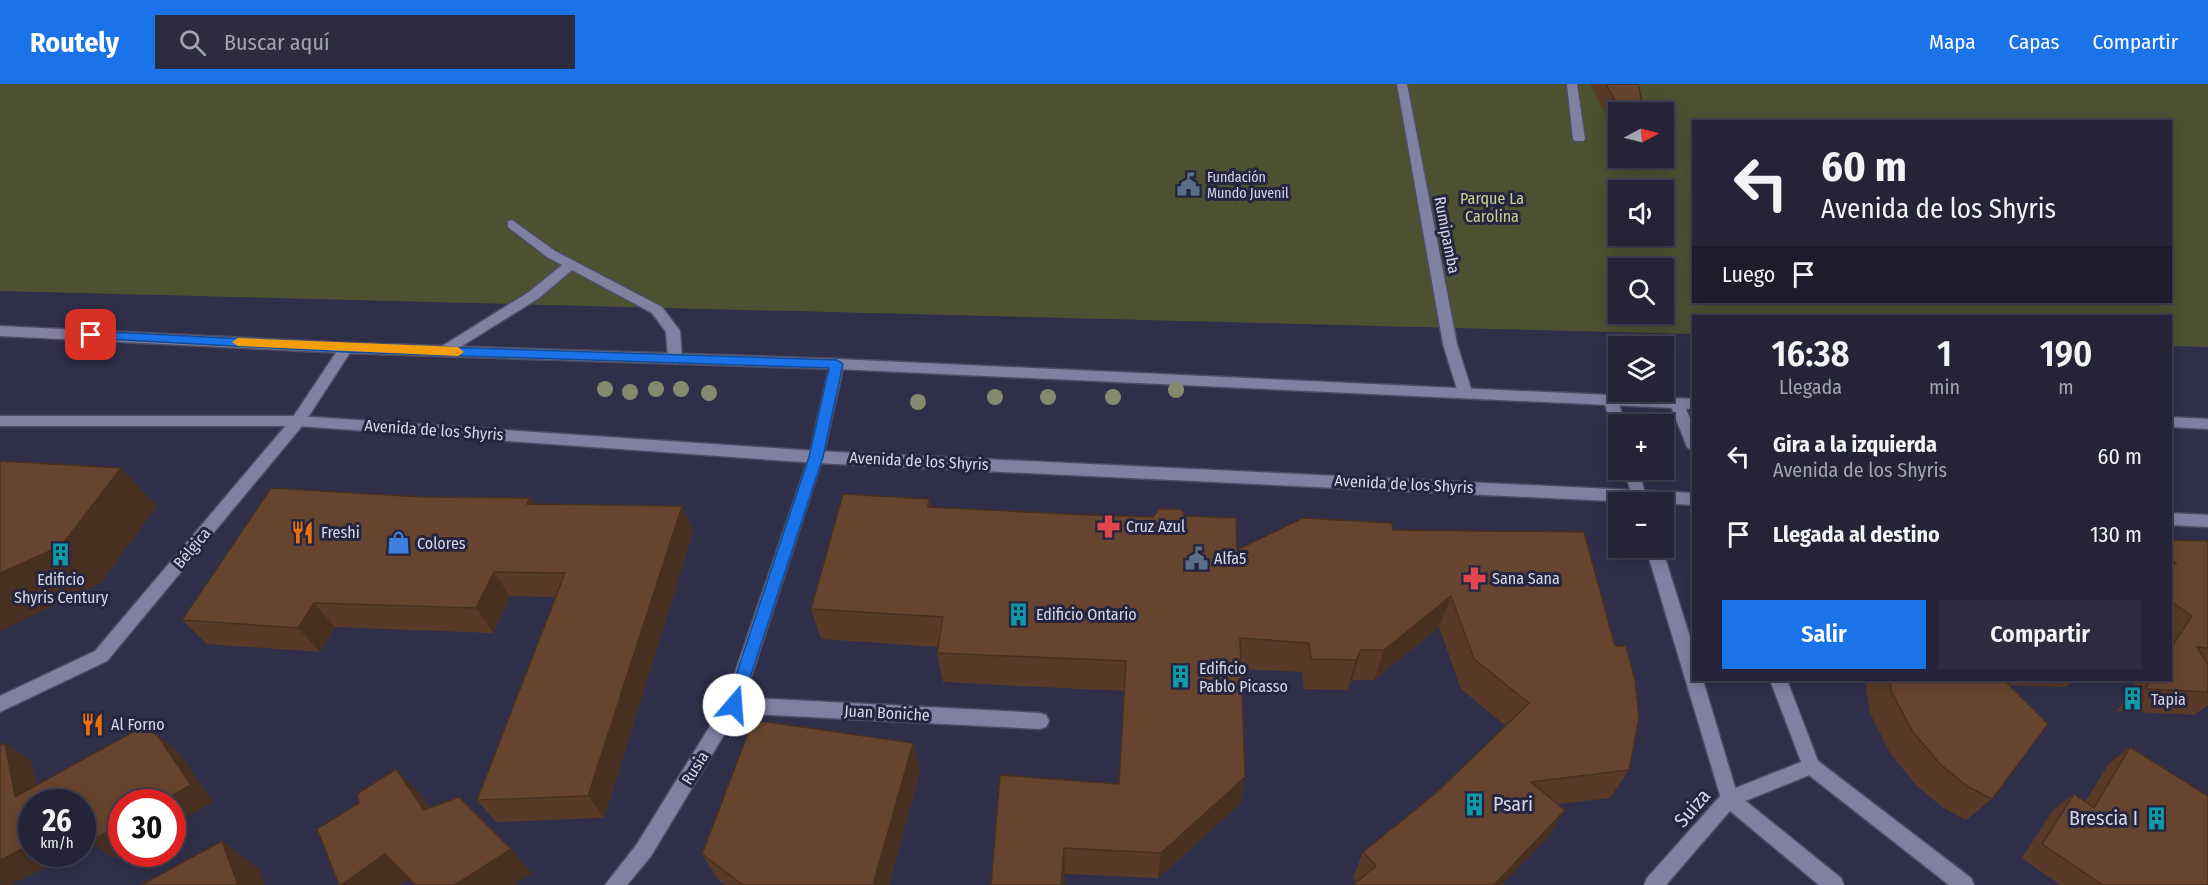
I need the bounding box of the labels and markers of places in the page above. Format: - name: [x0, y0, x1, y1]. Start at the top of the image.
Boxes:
- place label: Fundación Mundo Juvenil: [1207, 169, 1289, 202]
- public building icon: Fundación Mundo Juvenil: [1176, 172, 1202, 198]
- pin: [65, 309, 116, 360]
- pharmacy icon: Cruz Azul: [1095, 513, 1121, 539]
- place label: Cruz Azul: [1126, 517, 1185, 536]
- restaurant icon: Freshi: [290, 519, 316, 545]
- place label: Freshi: [321, 523, 360, 542]
- shop icon: Colores: [386, 530, 412, 556]
- place label: Colores: [417, 534, 466, 553]
- building icon: Edificio Shyris Century: [48, 541, 74, 567]
- public building icon: Alfa5: [1183, 545, 1209, 571]
- place label: Alfa5: [1214, 549, 1246, 568]
- pharmacy icon: Sana Sana: [1461, 565, 1487, 591]
- place label: Sana Sana: [1492, 569, 1560, 588]
- place label: Edificio Shyris Century: [14, 570, 109, 607]
- building icon: Edificio Ontario: [1005, 601, 1031, 627]
- place label: Edificio Ontario: [1036, 605, 1137, 624]
- place label: Edificio Pablo Picasso: [1199, 659, 1288, 696]
- building icon: Edificio Pablo Picasso: [1168, 664, 1194, 690]
- building icon: Tapia: [2120, 686, 2146, 712]
- place label: Tapia: [2151, 690, 2186, 709]
- restaurant icon: Al Forno: [80, 711, 106, 737]
- place label: Al Forno: [111, 715, 165, 734]
- building icon: Psari: [1462, 791, 1488, 817]
- place label: Psari: [1493, 792, 1533, 816]
- building icon: Brescia I: [2143, 805, 2169, 831]
- place label: Brescia I: [2069, 806, 2138, 830]

